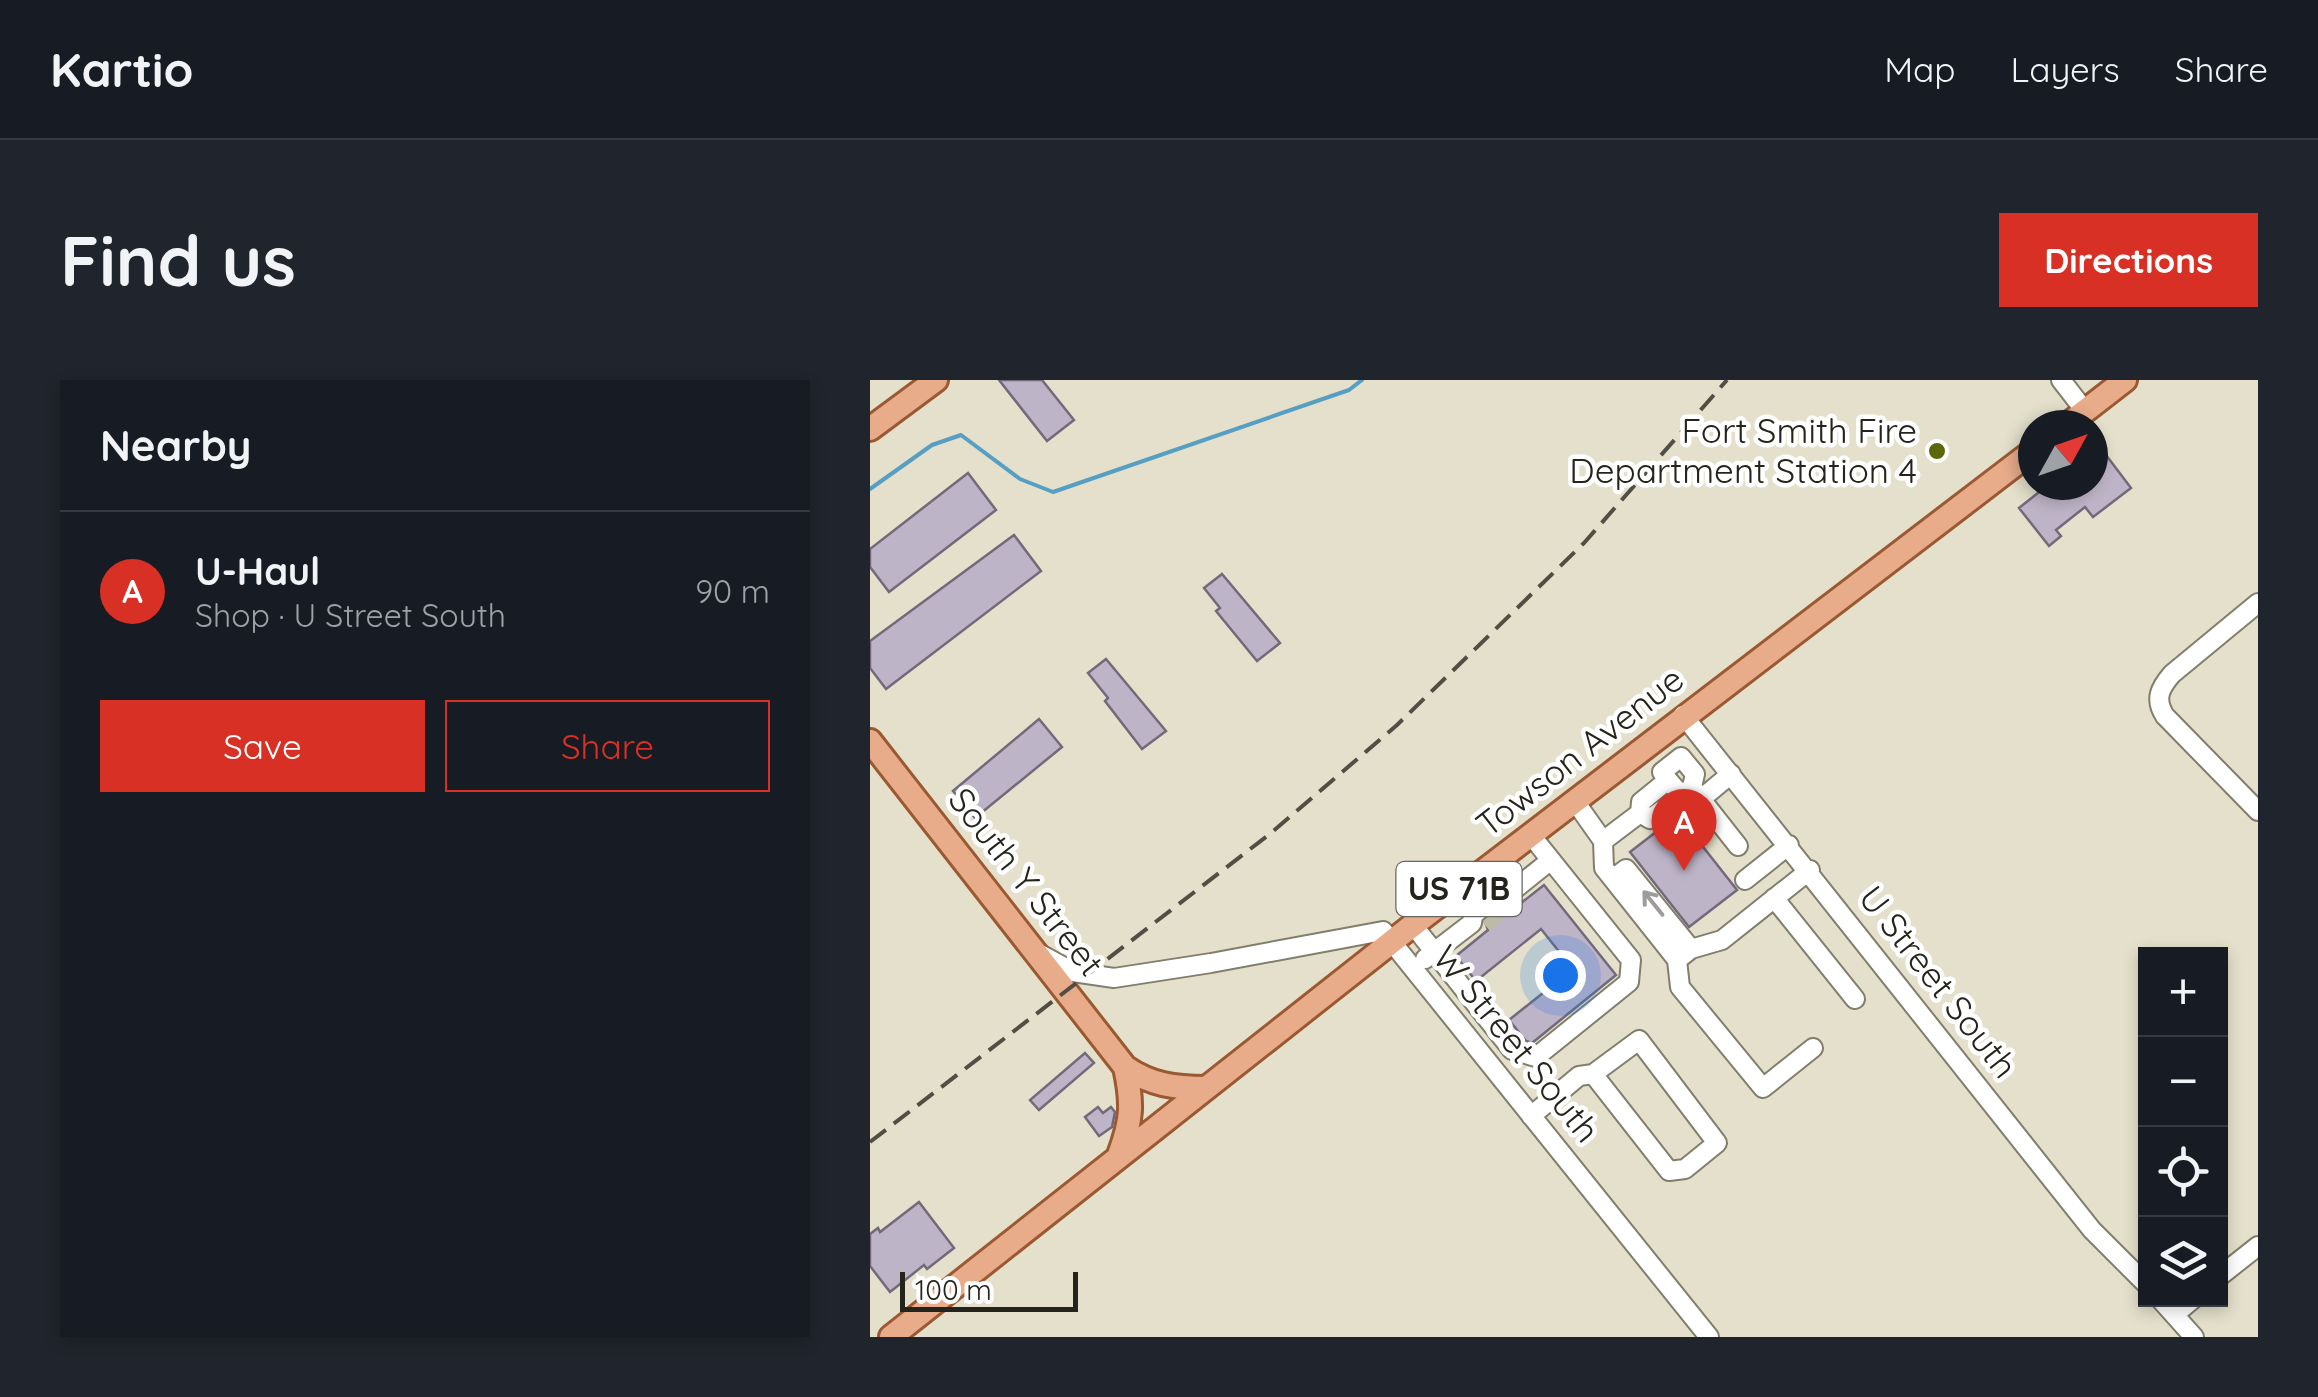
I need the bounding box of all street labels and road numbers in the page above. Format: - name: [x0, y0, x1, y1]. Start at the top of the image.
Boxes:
- street label: Towson Avenue: [1468, 658, 1692, 846]
- street label: South Y Street: [940, 778, 1114, 984]
- road number: US 71B: [1396, 862, 1522, 916]
- street label: U Street South: [1850, 876, 2028, 1086]
- street label: W Street South: [1424, 936, 1610, 1151]

